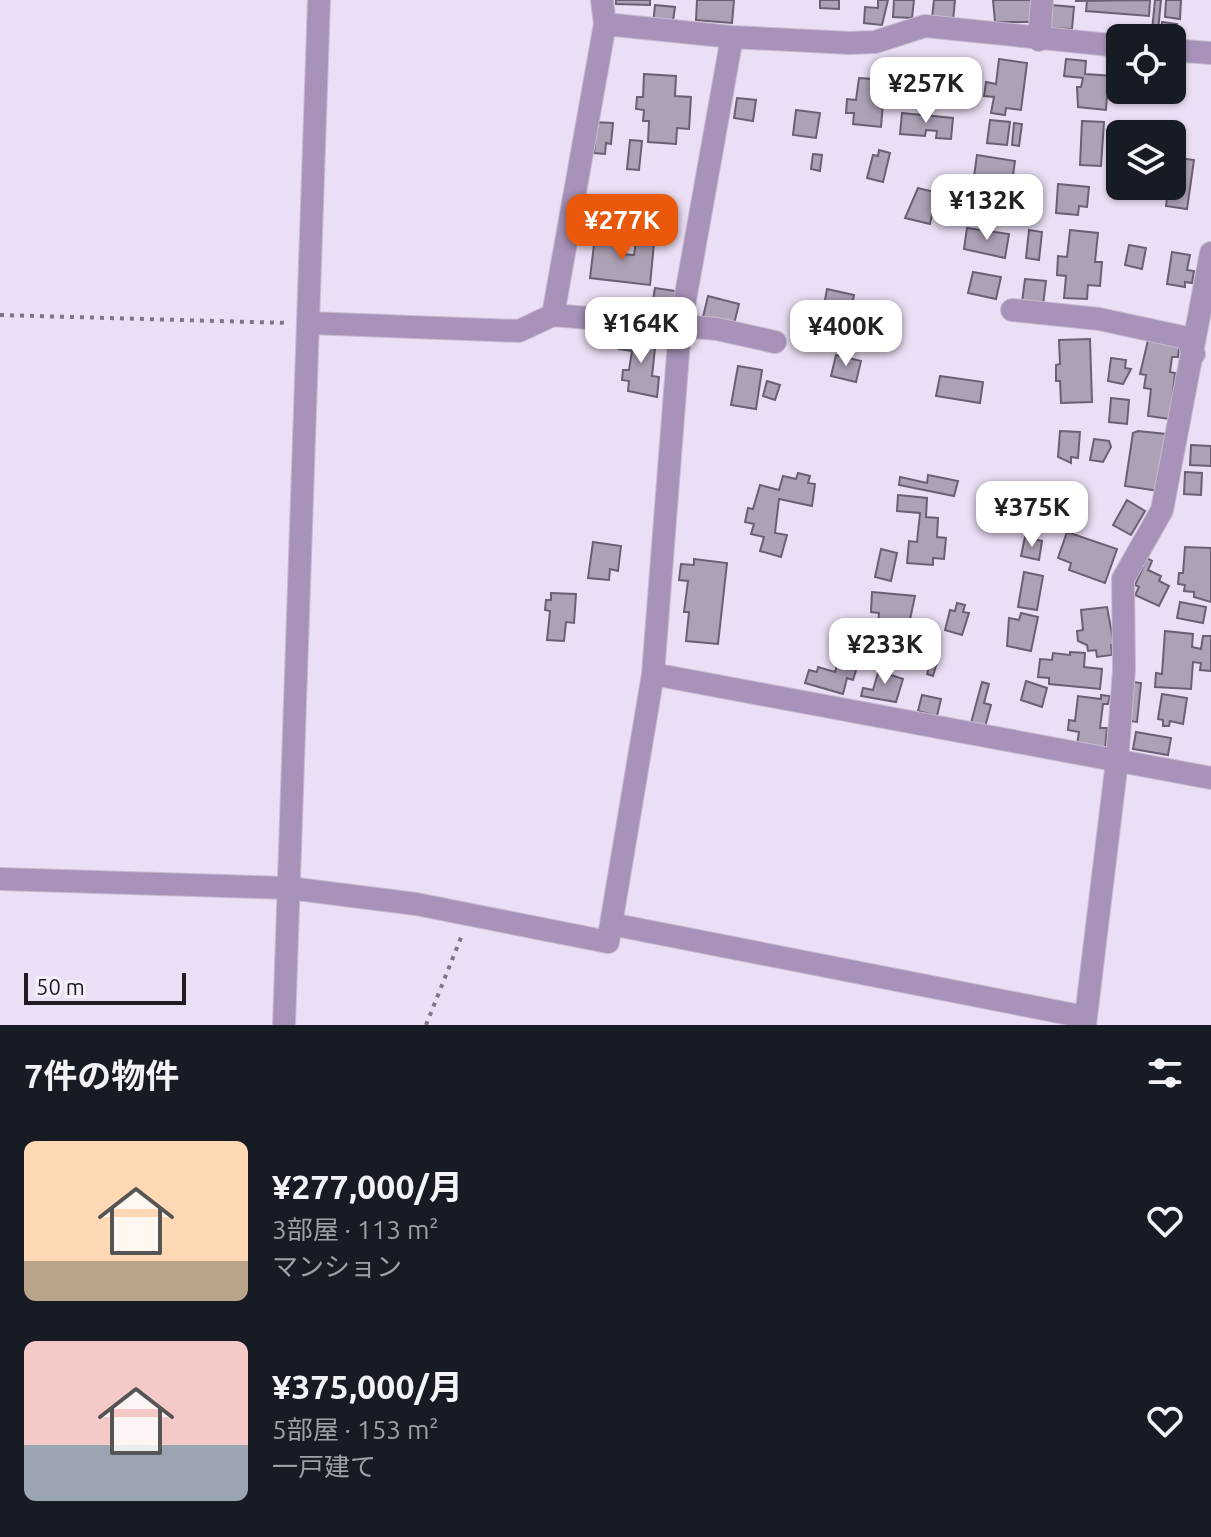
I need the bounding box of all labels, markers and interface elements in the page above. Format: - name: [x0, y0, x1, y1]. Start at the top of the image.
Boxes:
- map controls: [1106, 24, 1186, 200]
- button: locate: [1106, 24, 1186, 104]
- pin: ¥257K: [870, 57, 982, 125]
- text: ¥257K: [888, 68, 964, 97]
- button: layers: [1106, 120, 1186, 200]
- pin: ¥132K: [931, 174, 1043, 242]
- text: ¥132K: [949, 185, 1025, 214]
- pin: ¥277K: [566, 194, 678, 262]
- text: ¥277K: [584, 205, 660, 234]
- pin: ¥164K: [585, 297, 697, 365]
- pin: ¥400K: [790, 300, 902, 368]
- text: ¥164K: [603, 308, 679, 337]
- text: ¥400K: [808, 311, 884, 340]
- pin: ¥375K: [976, 481, 1088, 549]
- text: ¥375K: [994, 492, 1070, 521]
- pin: ¥233K: [829, 618, 941, 686]
- text: ¥233K: [847, 629, 923, 658]
- scale bar: [24, 969, 186, 1005]
- text: 50 m: [36, 974, 85, 999]
- icon: filters: [1143, 1051, 1187, 1095]
- text: 7件の物件: [24, 1056, 179, 1094]
- text: ¥277,000/月: [272, 1167, 463, 1205]
- icon: home: [88, 1173, 184, 1269]
- icon: heart: [1143, 1199, 1187, 1243]
- text: 3部屋 · 113 m²: [272, 1215, 439, 1244]
- text: マンション: [272, 1252, 402, 1281]
- text: ¥375,000/月: [272, 1367, 463, 1405]
- icon: home: [88, 1373, 184, 1469]
- icon: heart: [1143, 1399, 1187, 1443]
- text: 5部屋 · 153 m²: [272, 1415, 439, 1444]
- text: 一戸建て: [272, 1452, 376, 1481]

